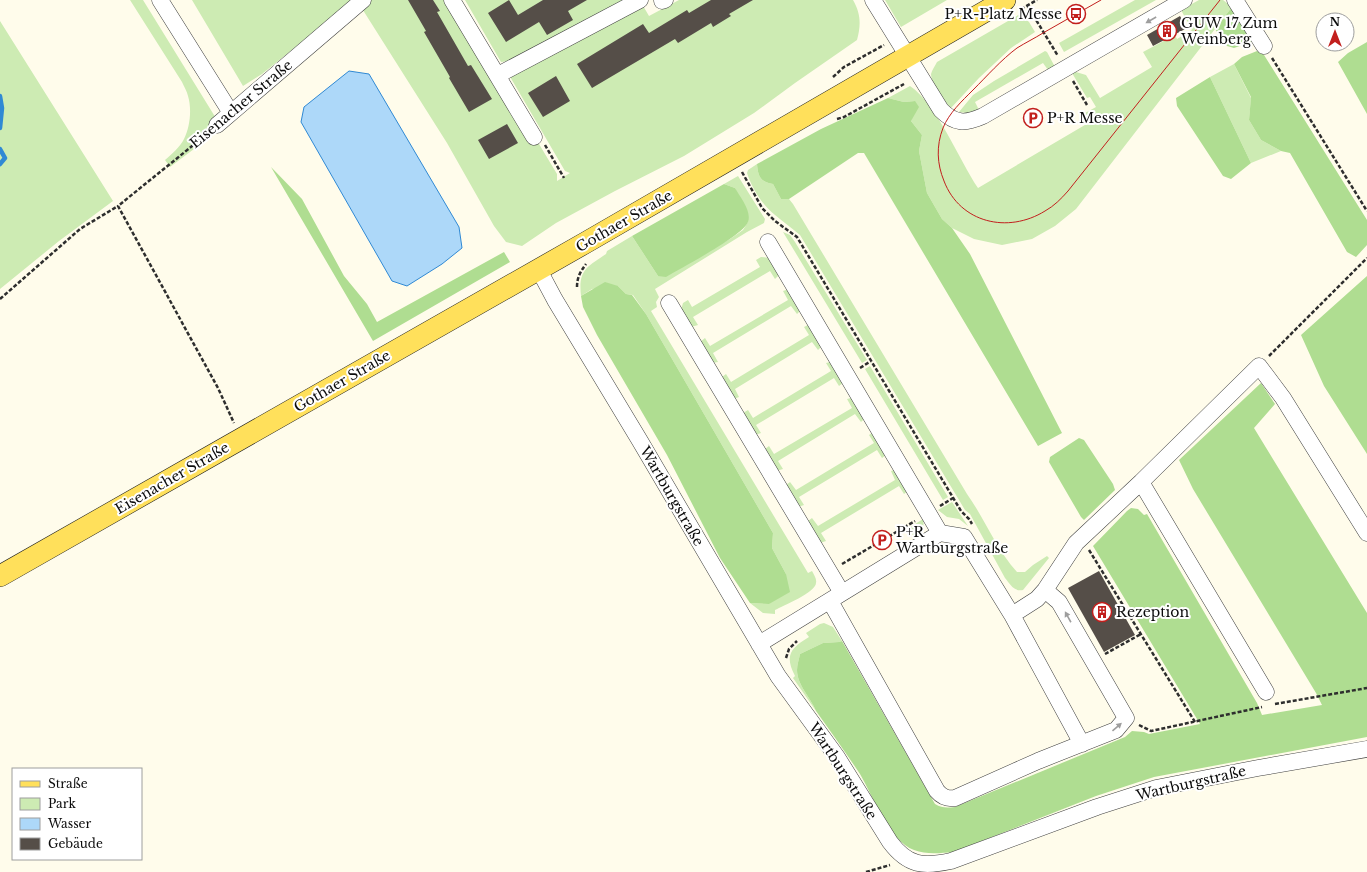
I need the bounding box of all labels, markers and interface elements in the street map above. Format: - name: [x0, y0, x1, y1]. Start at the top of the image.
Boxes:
- bus stop icon: P+R-Platz Messe: [1065, 3, 1087, 25]
- place label: P+R-Platz Messe: [945, 5, 1062, 23]
- north arrow: [1315, 12, 1355, 52]
- place label: GUW 17 Zum Weinberg: [1180, 14, 1278, 48]
- text: N: [1330, 15, 1341, 29]
- one-way arrow: [1145, 17, 1157, 24]
- building icon: GUW 17 Zum Weinberg: [1156, 20, 1178, 42]
- street label: Eisenacher Straße: [186, 56, 296, 152]
- parking icon: P+R Messe: [1022, 107, 1044, 129]
- place label: P+R Messe: [1047, 109, 1123, 127]
- street label: Gothaer Straße: [572, 186, 676, 256]
- street label: Gothaer Straße: [290, 346, 394, 416]
- street label: Eisenacher Straße: [112, 438, 232, 518]
- street label: Wartburgstraße: [636, 442, 708, 549]
- place label: P+R Wartburgstraße: [895, 523, 1008, 557]
- parking icon: P+R Wartburgstraße: [871, 529, 893, 551]
- building icon: Rezeption: [1091, 601, 1113, 623]
- place label: Rezeption: [1116, 603, 1190, 621]
- one-way arrow: [1064, 611, 1071, 623]
- street label: Wartburgstraße: [804, 718, 881, 823]
- one-way arrow: [1112, 723, 1122, 732]
- street label: Wartburgstraße: [1133, 762, 1248, 805]
- legend: [12, 768, 142, 860]
- text: Straße: [48, 776, 88, 791]
- text: Park: [48, 796, 76, 811]
- text: Wasser: [47, 816, 91, 831]
- text: Gebäude: [48, 836, 103, 851]

